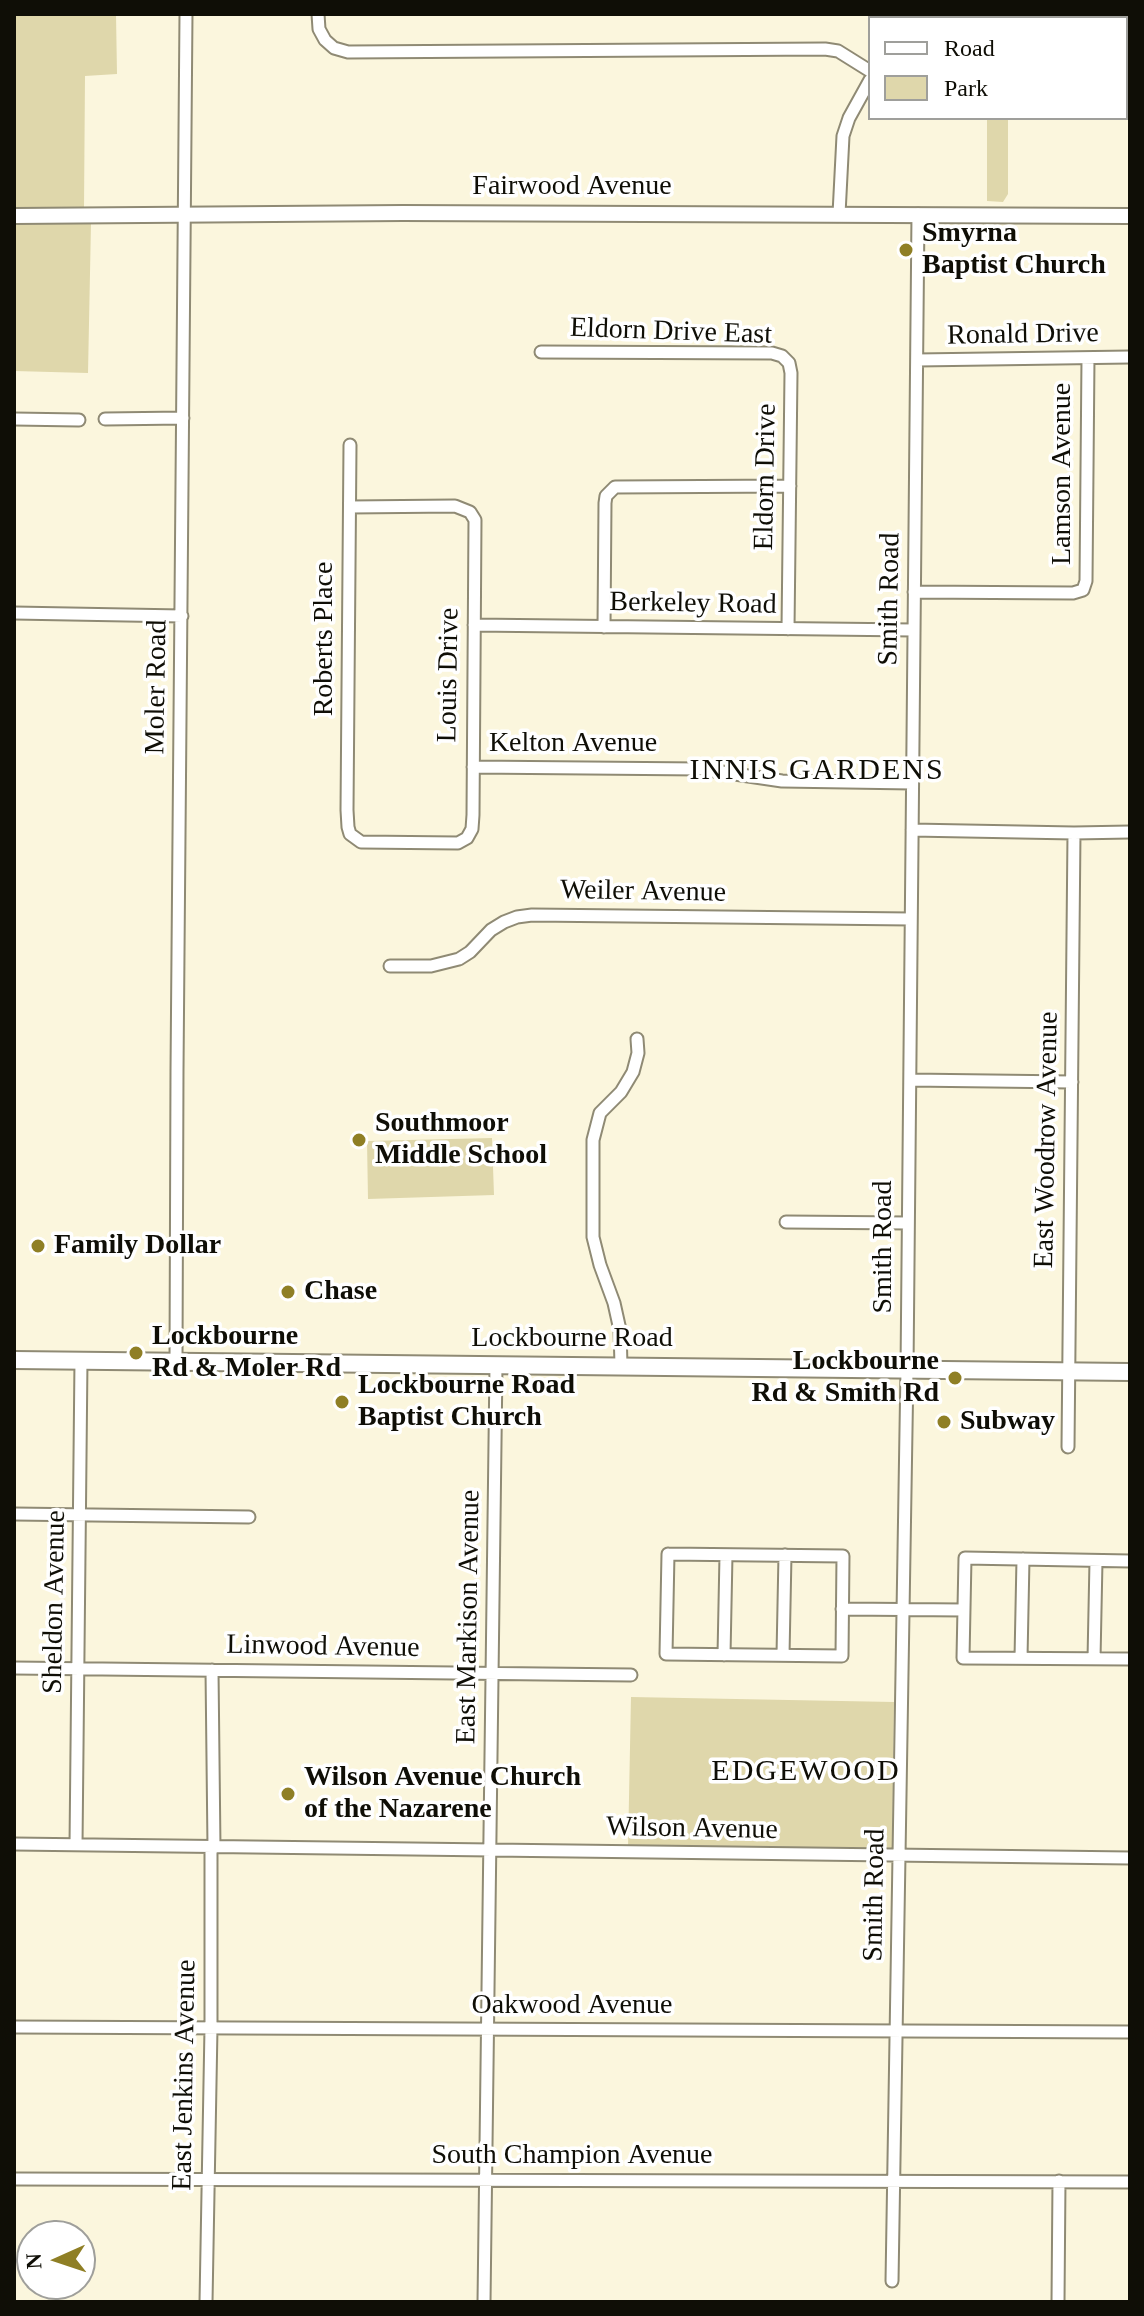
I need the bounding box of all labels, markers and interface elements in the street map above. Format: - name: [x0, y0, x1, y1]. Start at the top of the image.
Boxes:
- legend: [868, 16, 1128, 120]
- text: Road: [944, 35, 995, 61]
- text: Park: [944, 75, 988, 101]
- street label: Fairwood Avenue: [472, 170, 672, 204]
- place label: Smyrna Baptist Church: [922, 217, 1106, 283]
- marker: Smyrna Baptist Church: [897, 241, 915, 259]
- street label: Eldorn Drive East: [569, 312, 773, 352]
- street label: Ronald Drive: [947, 317, 1099, 353]
- street label: Lamson Avenue: [1046, 383, 1080, 565]
- street label: Eldorn Drive: [748, 403, 784, 551]
- street label: Smith Road: [872, 532, 908, 666]
- street label: Roberts Place: [308, 562, 342, 716]
- street label: Berkeley Road: [609, 586, 777, 622]
- street label: Louis Drive: [431, 607, 467, 743]
- street label: Moler Road: [139, 619, 175, 755]
- street label: Kelton Avenue: [489, 727, 657, 761]
- district label: INNIS GARDENS: [689, 753, 945, 789]
- street label: Weiler Avenue: [560, 874, 726, 910]
- street label: East Woodrow Avenue: [1028, 1011, 1066, 1269]
- place label: Southmoor Middle School: [375, 1107, 547, 1173]
- marker: Southmoor Middle School: [350, 1131, 368, 1149]
- street label: Smith Road: [867, 1180, 901, 1314]
- place label: Family Dollar: [54, 1229, 221, 1263]
- marker: Family Dollar: [29, 1237, 47, 1255]
- place label: Chase: [304, 1275, 377, 1309]
- marker: Chase: [279, 1283, 297, 1301]
- place label: Lockbourne Rd & Moler Rd: [152, 1320, 341, 1386]
- street label: Lockbourne Road: [471, 1322, 673, 1356]
- marker: Lockbourne Rd & Moler Rd: [127, 1344, 145, 1362]
- place label: Lockbourne Rd & Smith Rd: [752, 1345, 939, 1411]
- place label: Lockbourne Road Baptist Church: [358, 1369, 575, 1435]
- marker: Lockbourne Rd & Smith Rd: [946, 1369, 964, 1387]
- marker: Lockbourne Road Baptist Church: [333, 1393, 351, 1411]
- place label: Subway: [960, 1405, 1055, 1439]
- marker: Subway: [935, 1413, 953, 1431]
- street label: East Markison Avenue: [450, 1489, 488, 1745]
- street label: Sheldon Avenue: [37, 1510, 73, 1694]
- street label: Linwood Avenue: [226, 1629, 420, 1665]
- district label: EDGEWOOD: [711, 1754, 901, 1790]
- place label: Wilson Avenue Church of the Nazarene: [304, 1761, 581, 1827]
- marker: Wilson Avenue Church of the Nazarene: [279, 1785, 297, 1803]
- street label: Wilson Avenue: [606, 1811, 778, 1847]
- street label: Smith Road: [857, 1828, 893, 1962]
- street label: East Jenkins Avenue: [166, 1959, 204, 2191]
- street label: Oakwood Avenue: [472, 1989, 672, 2023]
- street label: South Champion Avenue: [431, 2139, 713, 2173]
- north arrow: [16, 2220, 96, 2300]
- text: N: [21, 2253, 46, 2270]

